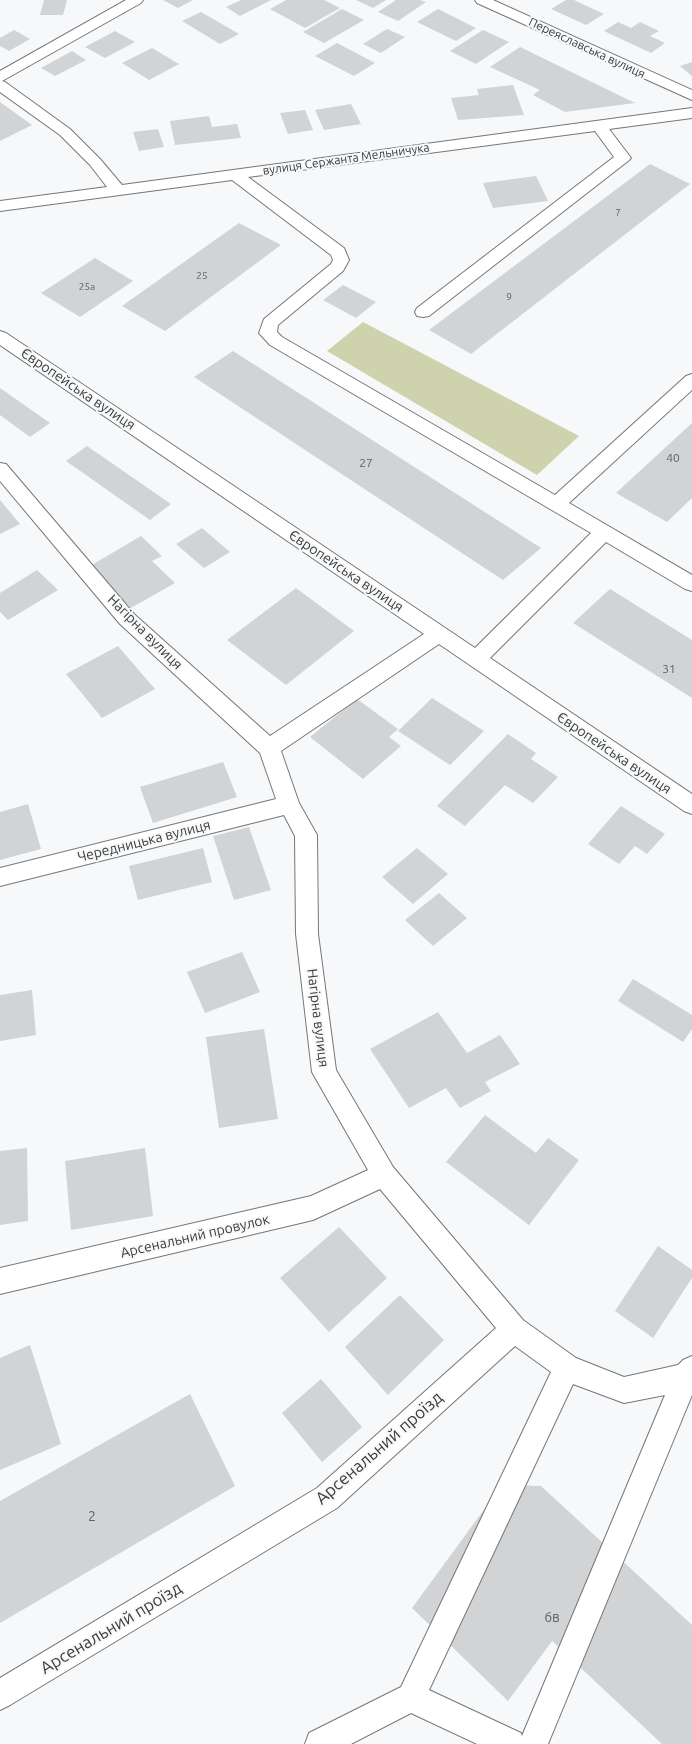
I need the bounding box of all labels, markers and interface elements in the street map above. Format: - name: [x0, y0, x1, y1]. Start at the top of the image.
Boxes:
- street label: Переяславська вулиця: [526, 15, 648, 81]
- street label: вулиця Сержанта Мельничука: [262, 140, 430, 178]
- house number: 7: [615, 207, 621, 219]
- house number: 25: [196, 270, 208, 282]
- house number: 25а: [79, 281, 95, 293]
- house number: 9: [506, 291, 512, 303]
- street label: Європейська вулиця: [18, 344, 138, 434]
- house number: 40: [666, 451, 680, 465]
- house number: 27: [359, 456, 373, 470]
- street label: Європейська вулиця: [286, 526, 406, 616]
- street label: Нагірна вулиця: [104, 591, 186, 673]
- house number: 31: [662, 662, 676, 676]
- street label: Європейська вулиця: [554, 708, 674, 798]
- street label: Чередницька вулиця: [76, 816, 212, 866]
- street label: Нагірна вулиця: [304, 968, 332, 1068]
- street label: Арсенальний провулок: [119, 1211, 271, 1261]
- street label: Арсенальний проїзд: [311, 1387, 447, 1509]
- house number: 2: [88, 1508, 96, 1524]
- street label: Арсенальний проїзд: [37, 1578, 185, 1678]
- house number: 6в: [544, 1609, 560, 1625]

